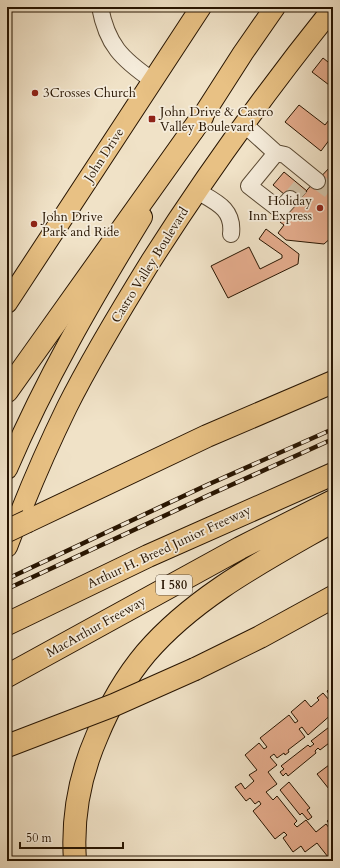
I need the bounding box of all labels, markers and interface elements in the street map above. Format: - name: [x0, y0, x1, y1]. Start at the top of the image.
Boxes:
- place label: 3Crosses Church: [43, 84, 136, 102]
- marker: 3Crosses Church: [30, 88, 40, 98]
- place label: John Drive & Castro Valley Boulevard: [158, 103, 273, 136]
- marker: John Drive & Castro Valley Boulevard: [147, 114, 157, 124]
- street label: John Drive: [79, 124, 128, 187]
- place label: Holiday Inn Express: [249, 192, 312, 225]
- marker: Holiday Inn Express: [315, 203, 325, 213]
- street label: Castro Valley Boulevard: [107, 204, 193, 326]
- place label: John Drive Park and Ride: [40, 208, 119, 241]
- marker: John Drive Park and Ride: [29, 219, 39, 229]
- street label: Arthur H. Breed Junior Freeway: [84, 501, 254, 593]
- road number: I 580: [156, 575, 192, 595]
- street label: MacArthur Freeway: [43, 592, 149, 662]
- scale bar: [20, 824, 123, 850]
- text: 50 m: [26, 830, 53, 846]

